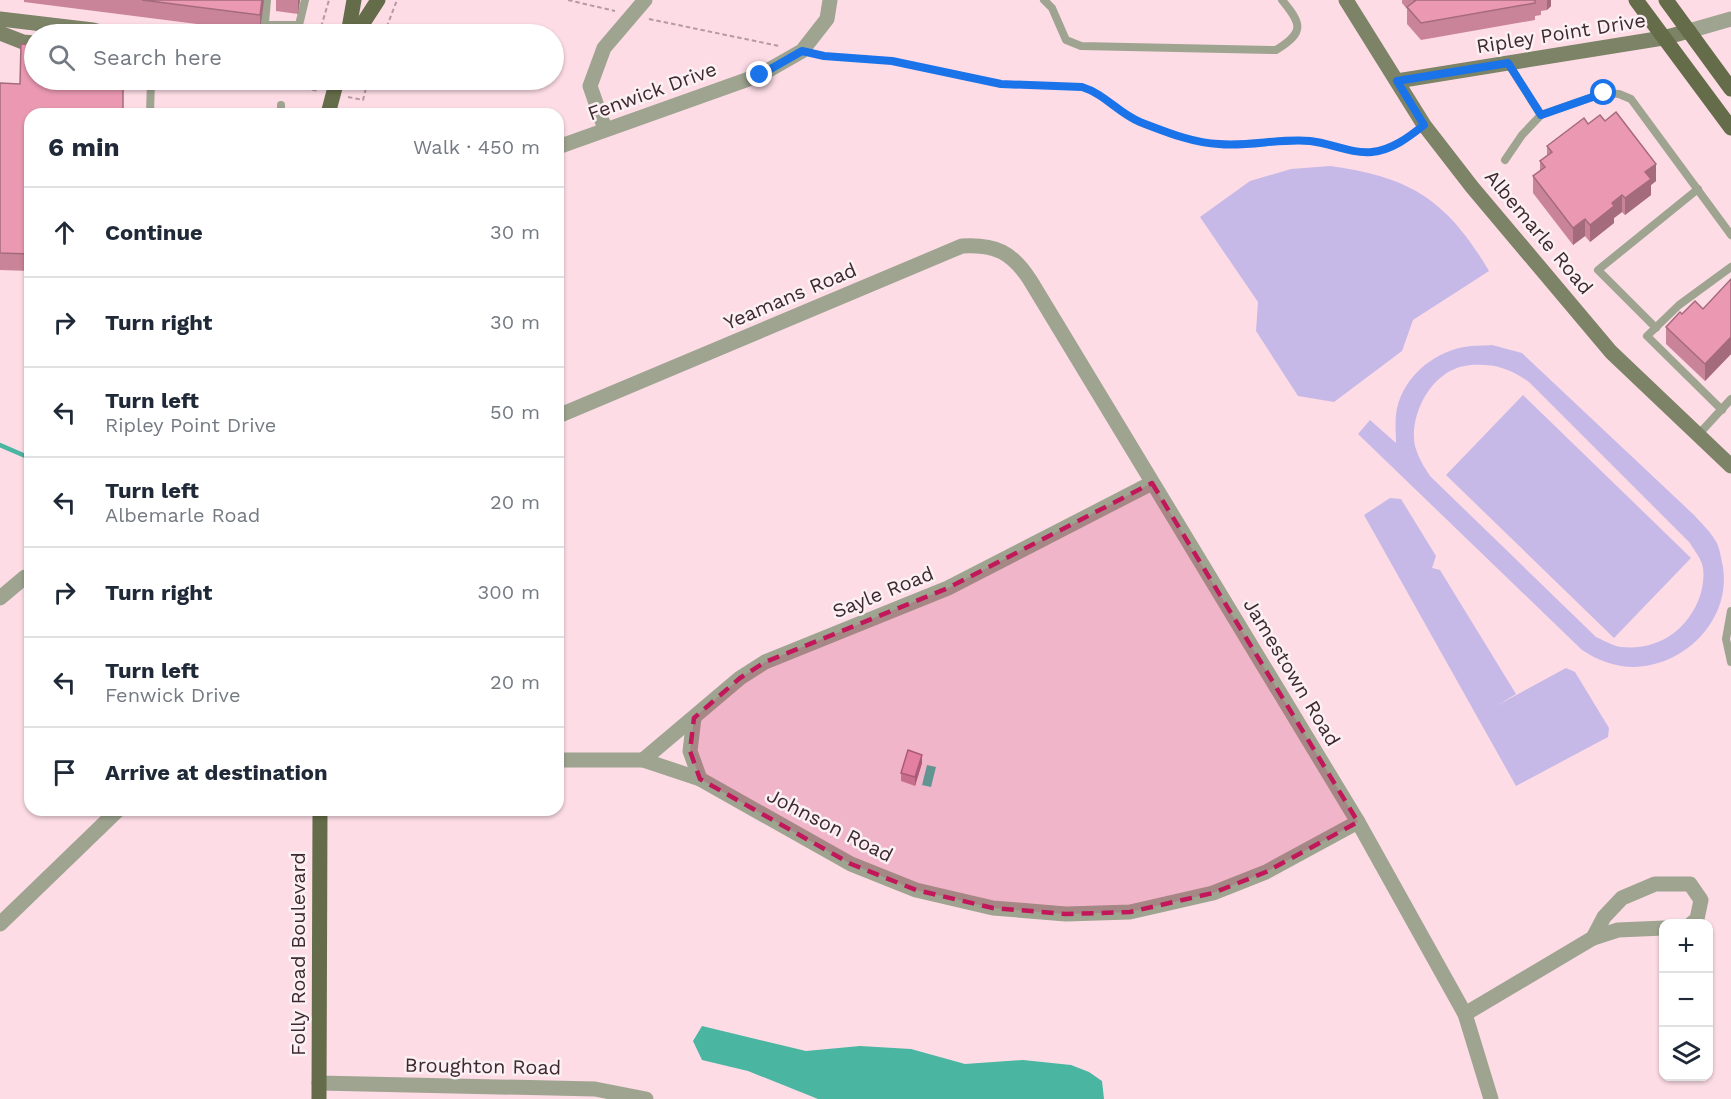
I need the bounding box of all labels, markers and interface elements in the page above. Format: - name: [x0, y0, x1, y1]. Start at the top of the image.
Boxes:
- street label: Ripley Point Drive: [1474, 8, 1648, 58]
- search box: [24, 24, 564, 90]
- icon: search: [45, 41, 78, 74]
- text: Search here: [93, 45, 222, 70]
- street label: Fenwick Drive: [584, 57, 720, 125]
- route end: [746, 61, 772, 87]
- route start: [1590, 79, 1616, 105]
- text: 6 min: [48, 132, 120, 162]
- text: Walk · 450 m: [413, 135, 540, 159]
- street label: Albemarle Road: [1480, 165, 1598, 299]
- icon: ahead: [48, 216, 81, 249]
- text: Continue: [105, 220, 203, 245]
- text: 30 m: [490, 220, 540, 244]
- street label: Yeamans Road: [720, 257, 860, 335]
- icon: right: [48, 306, 81, 339]
- text: Turn right: [105, 310, 212, 335]
- text: 30 m: [490, 310, 540, 334]
- text: Turn left: [105, 388, 199, 413]
- icon: left: [48, 396, 81, 429]
- text: 50 m: [490, 400, 540, 424]
- text: Ripley Point Drive: [105, 413, 276, 437]
- text: Turn left: [105, 478, 199, 503]
- icon: left: [48, 486, 81, 519]
- text: 20 m: [490, 490, 540, 514]
- text: Albemarle Road: [105, 503, 260, 527]
- street label: Sayle Road: [829, 561, 937, 623]
- icon: right: [48, 576, 81, 609]
- text: Turn right: [105, 580, 212, 605]
- text: 300 m: [478, 580, 540, 604]
- street label: Jamestown Road: [1238, 594, 1346, 750]
- text: Turn left: [105, 658, 199, 683]
- icon: left: [48, 666, 81, 699]
- text: 20 m: [490, 670, 540, 694]
- text: Fenwick Drive: [105, 683, 241, 707]
- icon: arrive: [48, 756, 81, 789]
- text: Arrive at destination: [105, 760, 328, 785]
- street label: Johnson Road: [763, 783, 897, 867]
- street label: Folly Road Boulevard: [286, 852, 310, 1056]
- map controls: [1659, 919, 1713, 1081]
- button: +: [1659, 919, 1713, 973]
- button: −: [1659, 973, 1713, 1027]
- button: layers: [1659, 1027, 1713, 1081]
- street label: Broughton Road: [405, 1053, 561, 1079]

